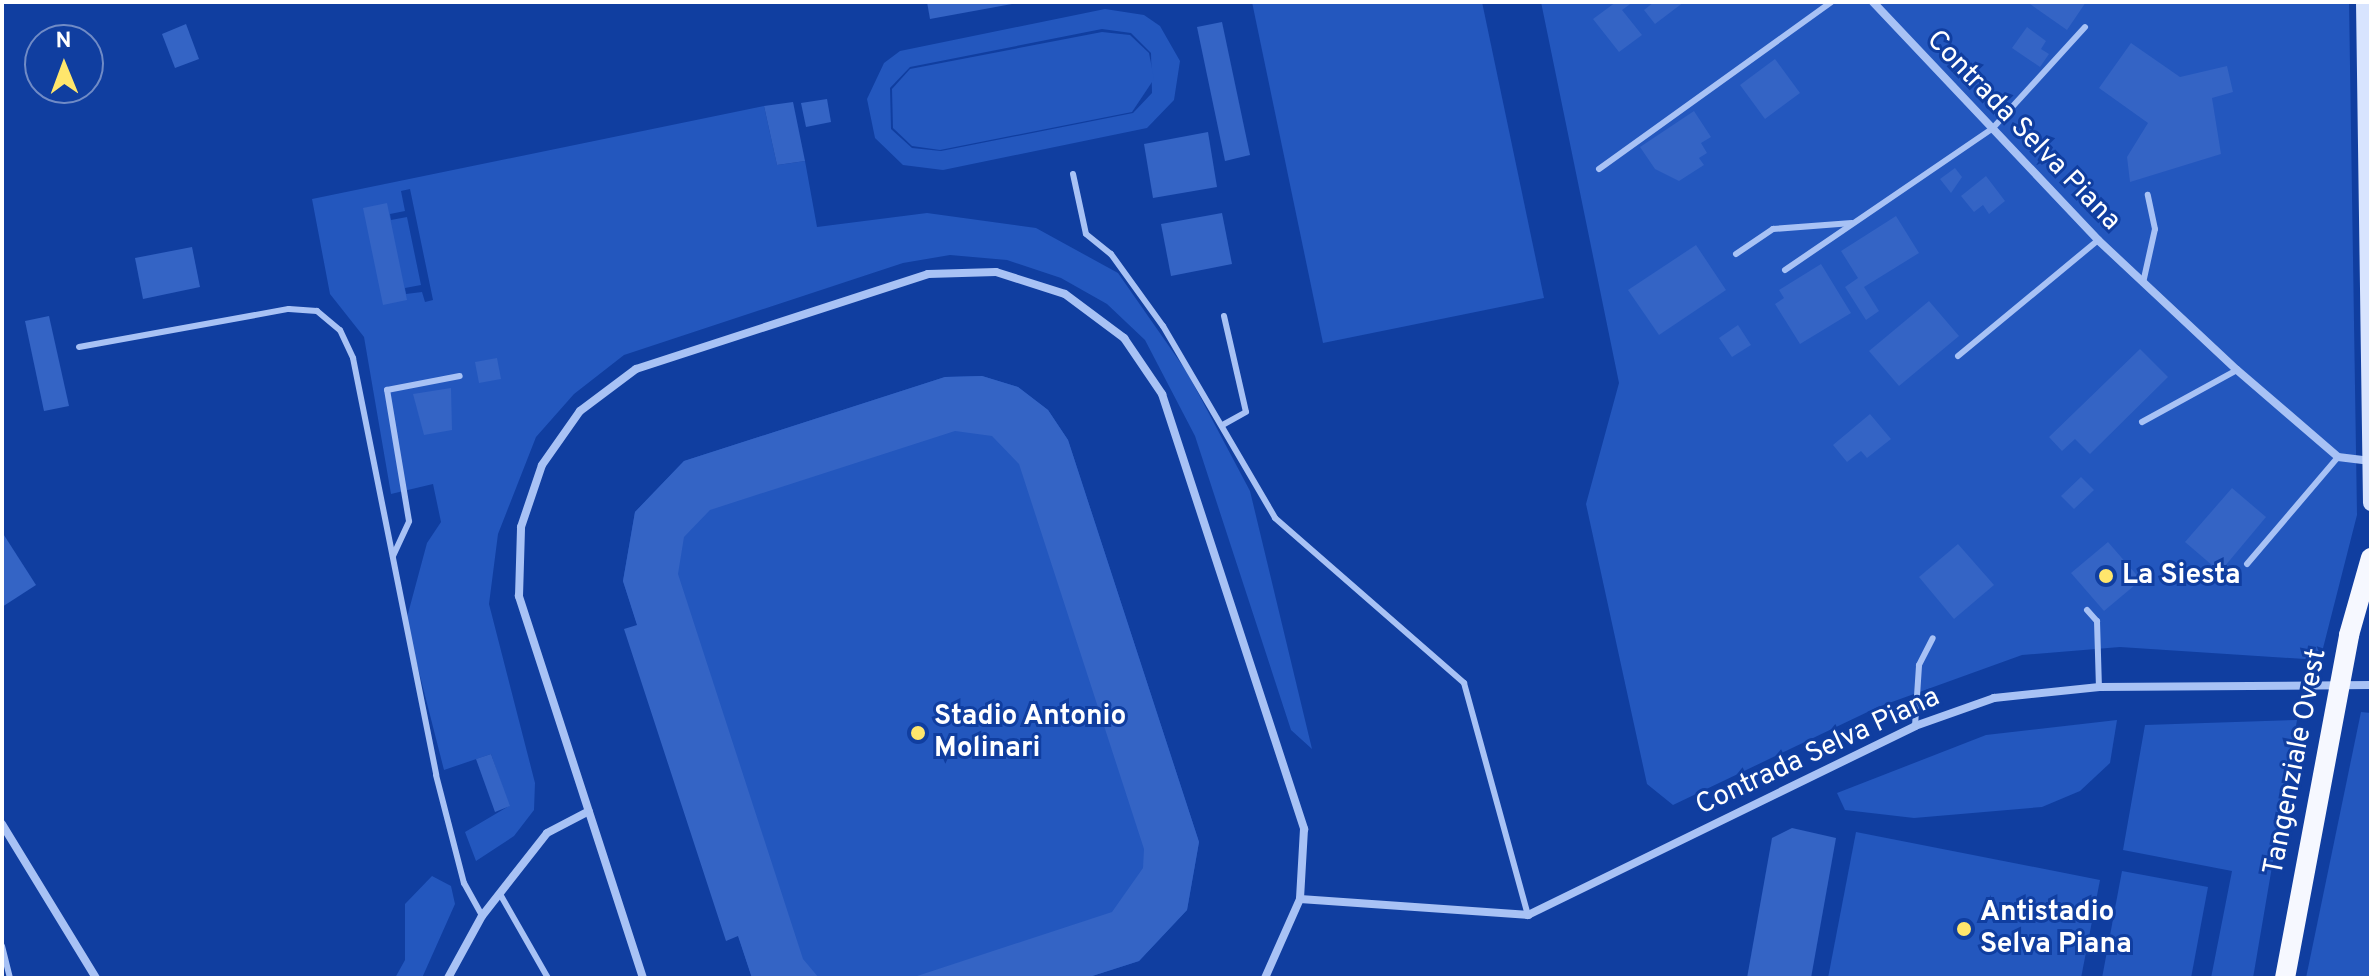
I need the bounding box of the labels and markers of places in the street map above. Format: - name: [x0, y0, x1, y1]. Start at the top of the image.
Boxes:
- place label: La Siesta: [2122, 559, 2241, 593]
- marker: La Siesta: [2097, 567, 2115, 585]
- place label: Stadio Antonio Molinari: [934, 700, 1127, 766]
- marker: Stadio Antonio Molinari: [909, 724, 927, 742]
- place label: Antistadio Selva Piana: [1980, 896, 2132, 962]
- marker: Antistadio Selva Piana: [1955, 920, 1973, 938]

